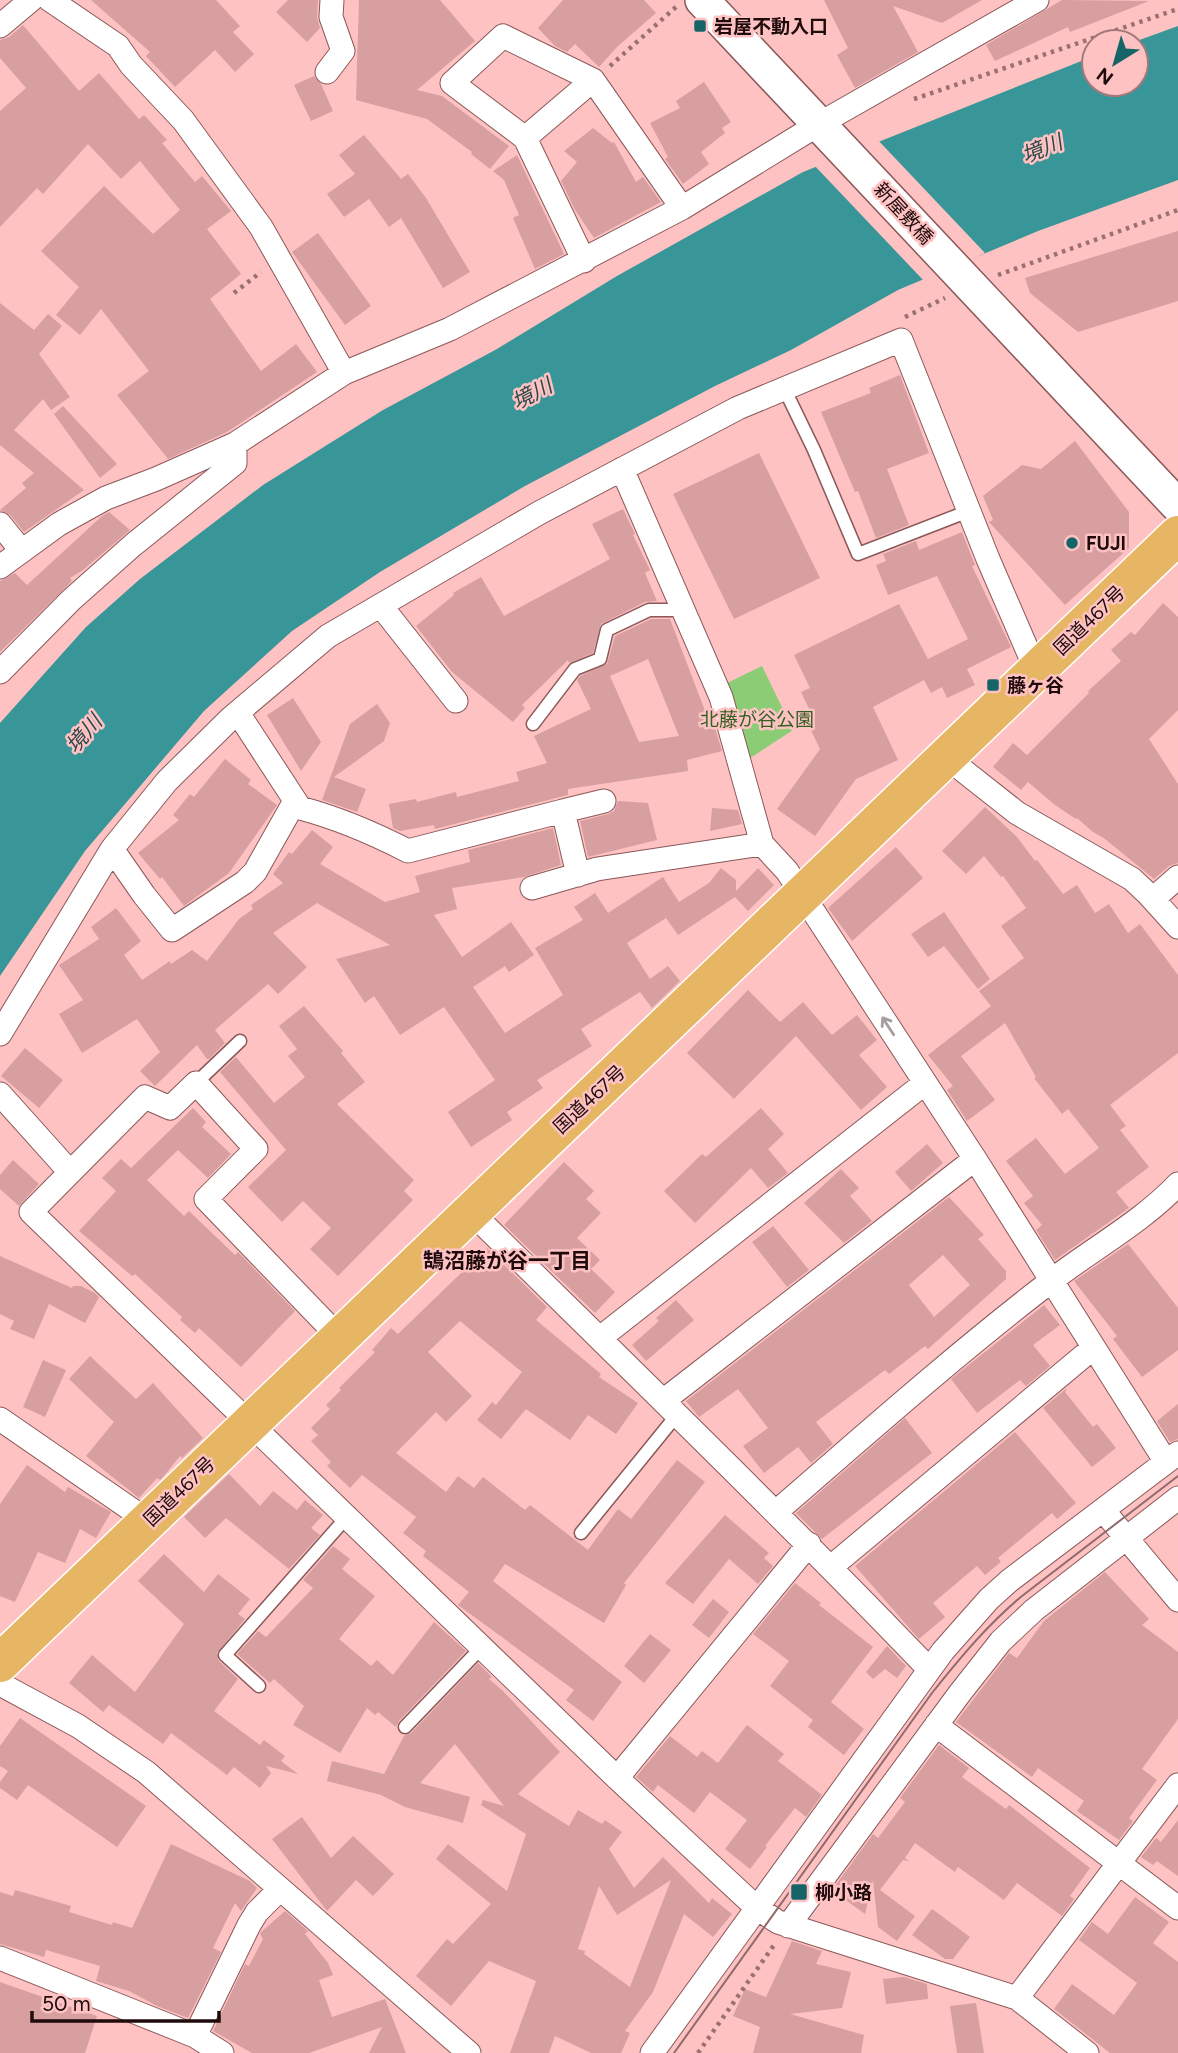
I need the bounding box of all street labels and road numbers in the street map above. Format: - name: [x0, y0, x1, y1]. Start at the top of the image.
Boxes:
- street label: 新屋敷橋: [869, 178, 938, 249]
- street label: 国道467号: [1049, 581, 1130, 660]
- street label: 国道467号: [549, 1060, 630, 1138]
- street label: 国道467号: [139, 1452, 220, 1531]

